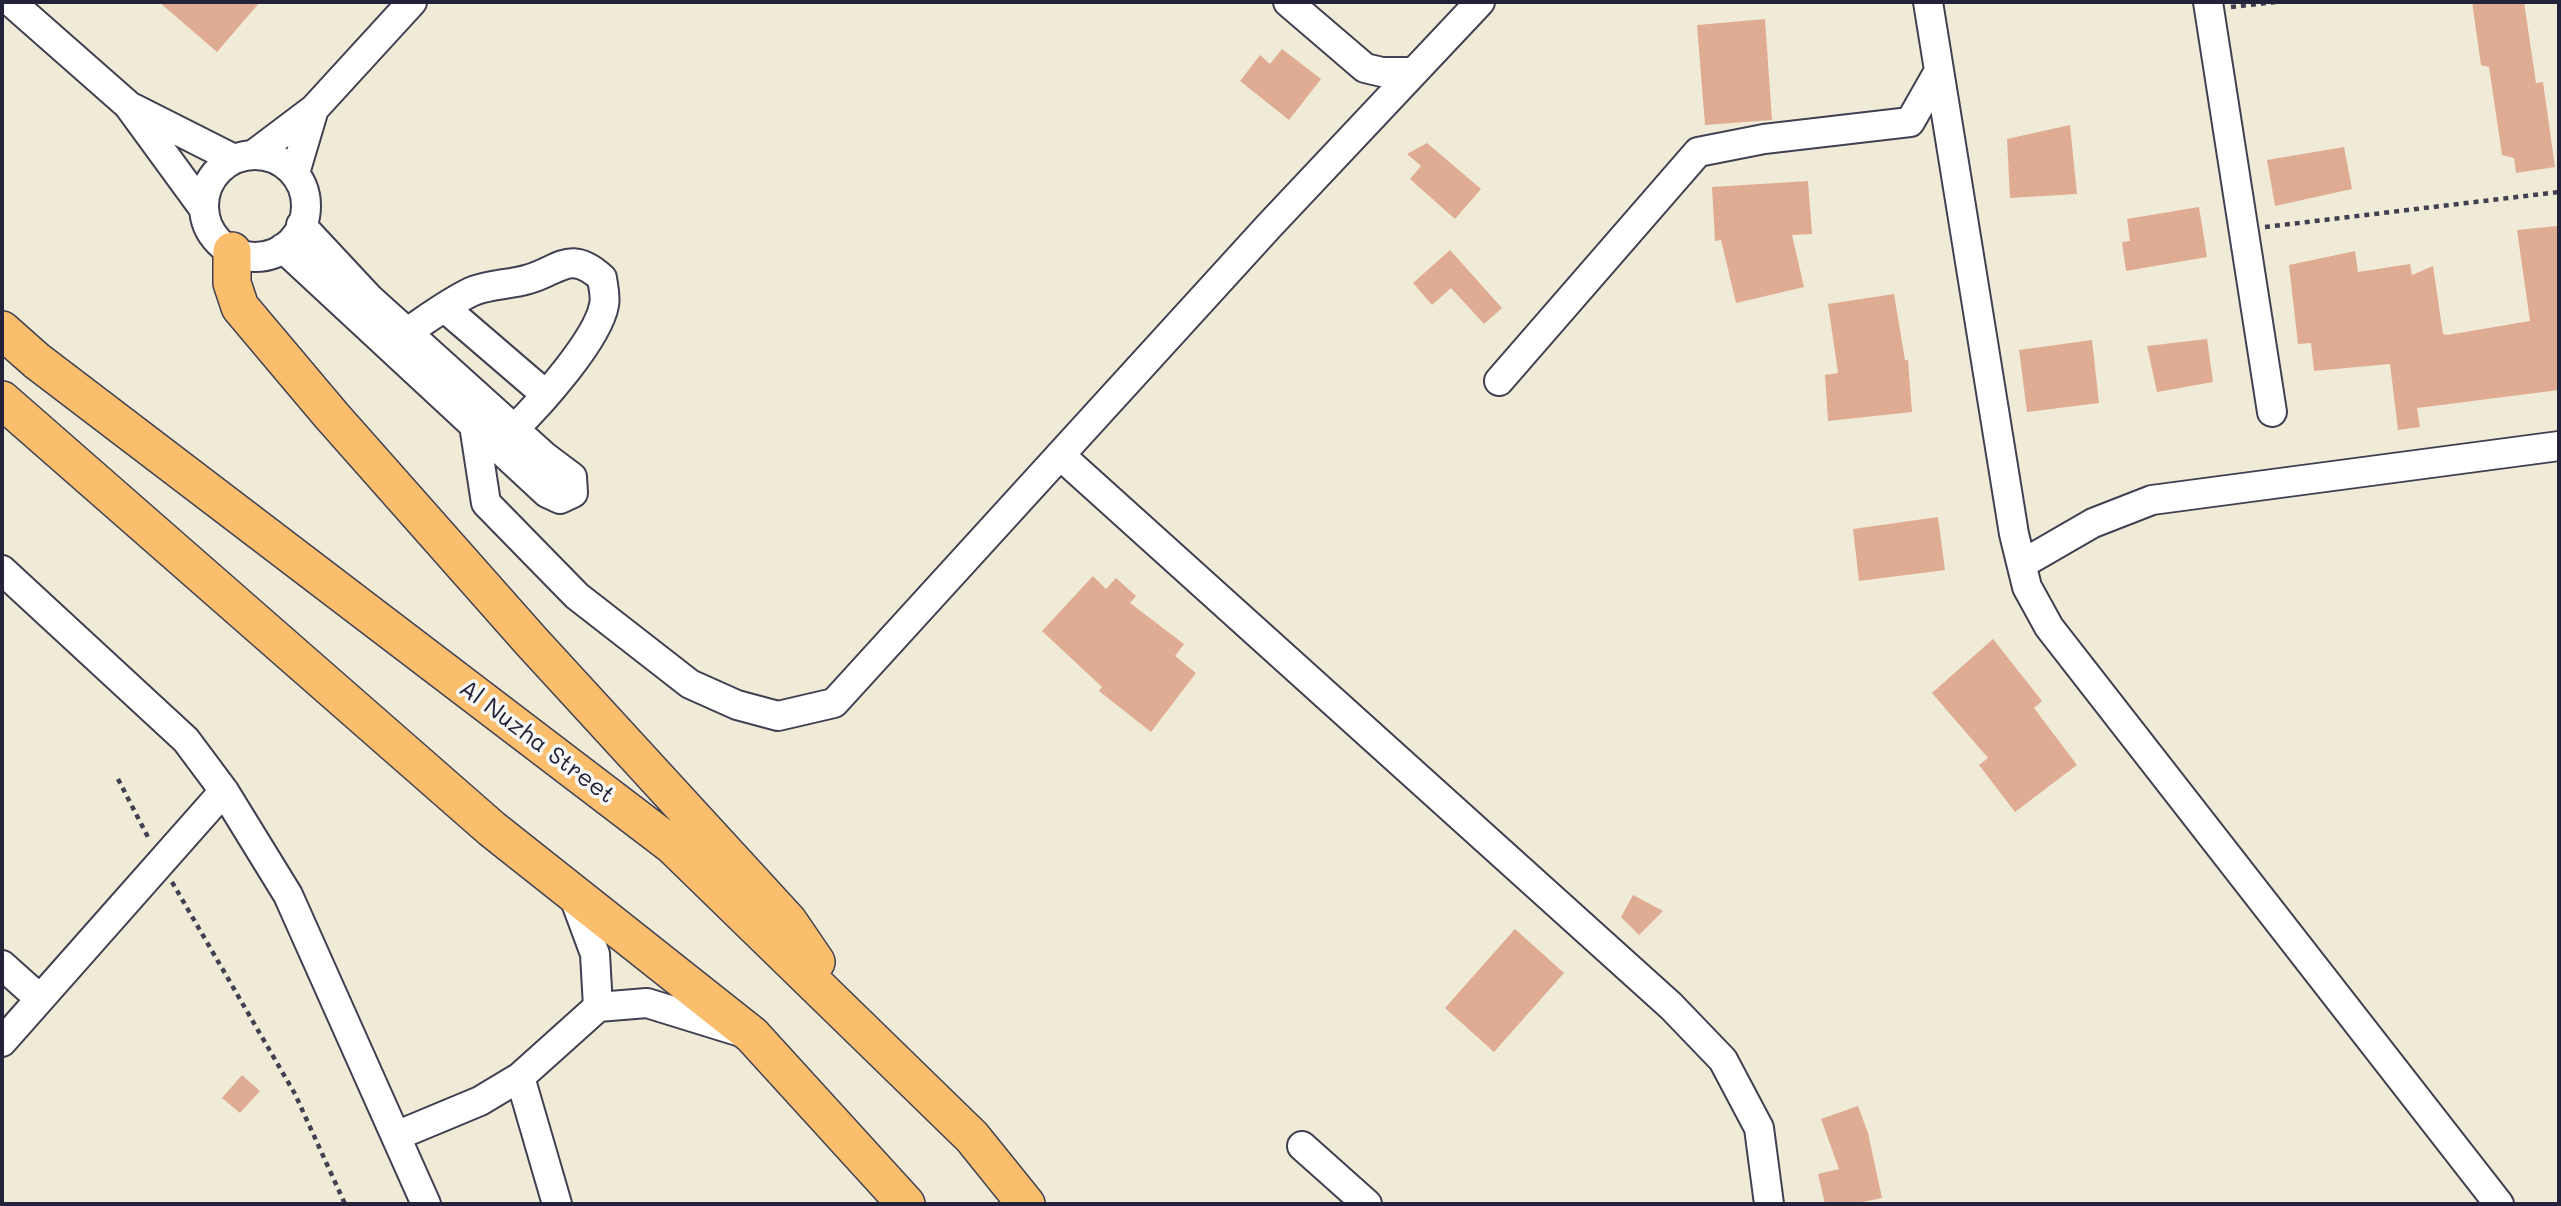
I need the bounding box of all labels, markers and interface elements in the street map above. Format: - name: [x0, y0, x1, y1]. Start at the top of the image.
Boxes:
- street label: Al Nuzha Street: [454, 674, 620, 810]

